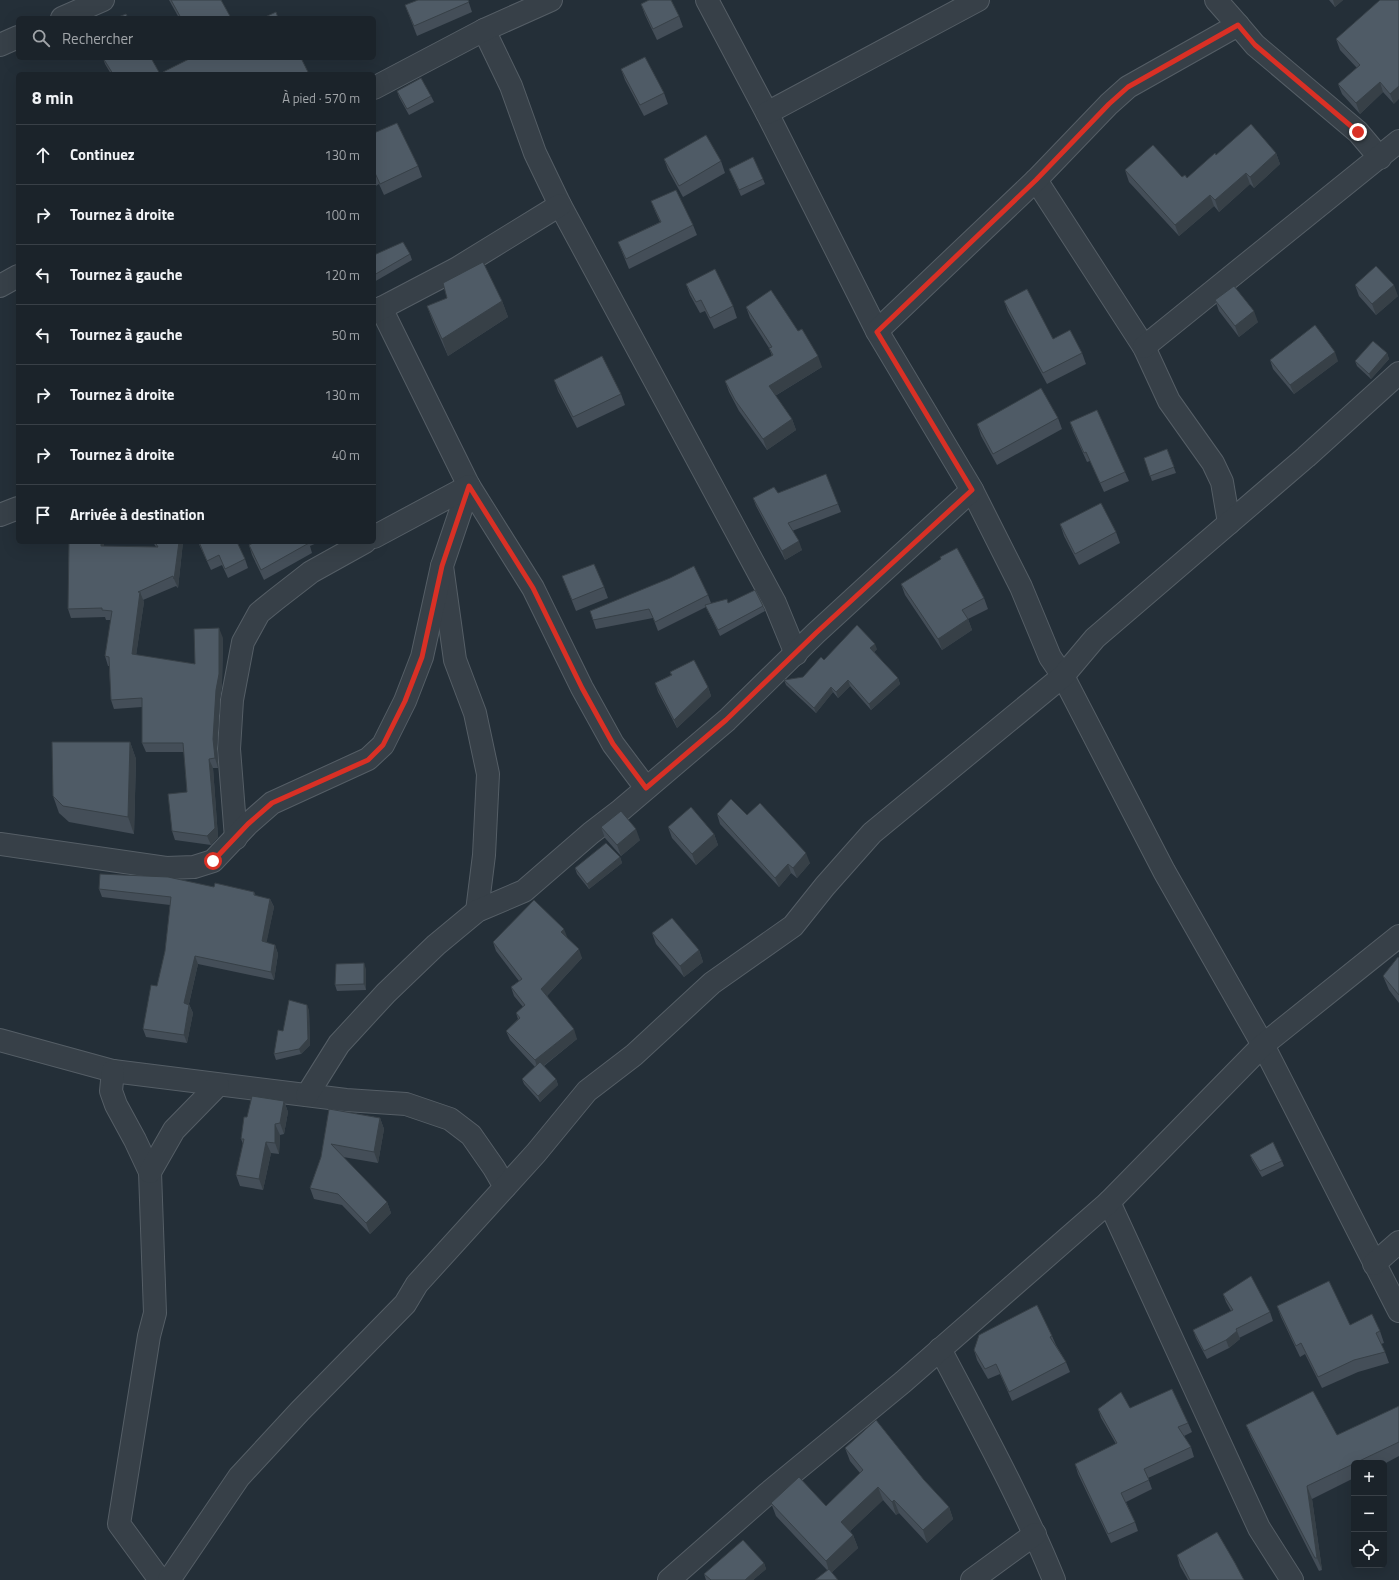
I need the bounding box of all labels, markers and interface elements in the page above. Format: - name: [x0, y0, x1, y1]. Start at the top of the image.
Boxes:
- search box: [16, 16, 376, 60]
- icon: search: [30, 27, 52, 49]
- text: Rechercher: [62, 27, 133, 50]
- text: 8 min: [32, 85, 73, 111]
- text: À pied · 570 m: [282, 88, 360, 108]
- route end: [1349, 123, 1367, 141]
- text: Continuez: [70, 143, 135, 166]
- icon: ahead: [32, 144, 54, 166]
- text: 130 m: [324, 145, 360, 165]
- text: Tournez à droite: [70, 203, 175, 226]
- icon: right: [32, 204, 54, 226]
- text: 100 m: [324, 205, 360, 225]
- text: Tournez à gauche: [70, 263, 182, 286]
- icon: left: [32, 264, 54, 286]
- text: 120 m: [324, 265, 360, 285]
- text: Tournez à gauche: [70, 323, 182, 346]
- icon: left: [32, 324, 54, 346]
- text: 50 m: [332, 325, 360, 345]
- text: Tournez à droite: [70, 383, 175, 406]
- icon: right: [32, 384, 54, 406]
- text: 130 m: [324, 385, 360, 405]
- text: Tournez à droite: [70, 443, 175, 466]
- icon: right: [32, 444, 54, 466]
- text: 40 m: [332, 445, 360, 465]
- text: Arrivée à destination: [70, 503, 205, 526]
- icon: arrive: [32, 504, 54, 526]
- route start: [204, 852, 222, 870]
- map controls: [1351, 1460, 1387, 1568]
- button: +: [1351, 1460, 1387, 1496]
- button: −: [1351, 1496, 1387, 1532]
- button: locate: [1351, 1532, 1387, 1568]

